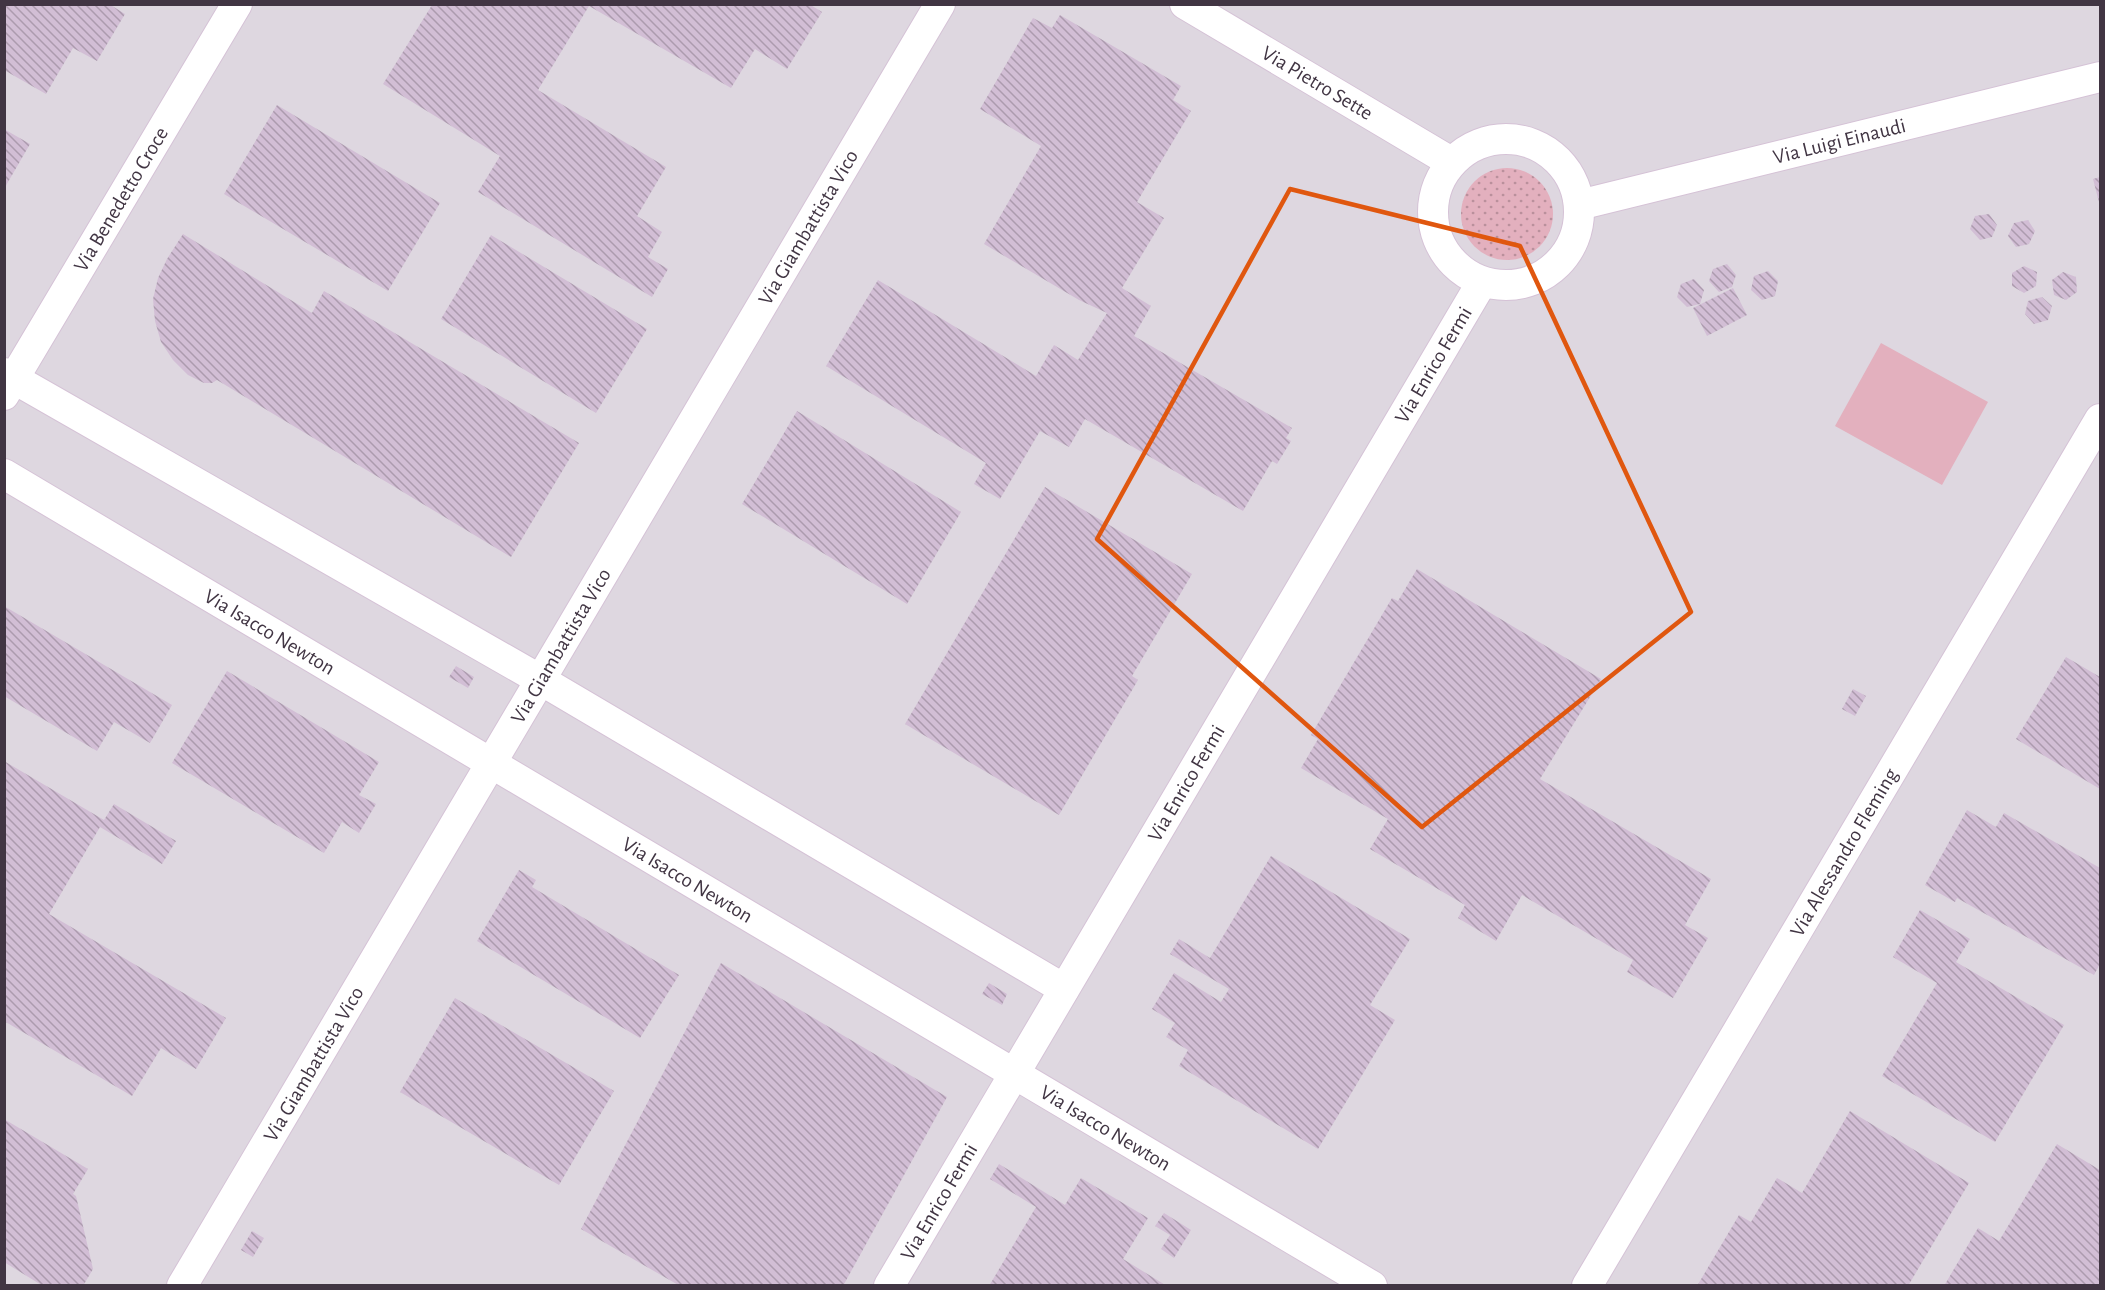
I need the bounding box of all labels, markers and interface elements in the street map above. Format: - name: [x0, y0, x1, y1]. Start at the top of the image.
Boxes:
- street label: Via Pietro Sette: [1258, 42, 1377, 124]
- street label: Via Luigi Einaudi: [1771, 115, 1908, 167]
- street label: Via Benedetto Croce: [70, 123, 172, 275]
- street label: Via Giambattista Vico: [754, 146, 862, 308]
- street label: Via Enrico Fermi: [1391, 303, 1476, 427]
- street label: Via Giambattista Vico: [507, 564, 615, 727]
- street label: Via Isacco Newton: [201, 585, 339, 679]
- street label: Via Enrico Fermi: [1144, 721, 1228, 845]
- street label: Via Alessandro Fleming: [1786, 764, 1902, 940]
- street label: Via Isacco Newton: [619, 833, 757, 927]
- street label: Via Giambattista Vico: [259, 983, 367, 1145]
- street label: Via Isacco Newton: [1037, 1081, 1175, 1175]
- street label: Via Enrico Fermi: [896, 1140, 981, 1263]

